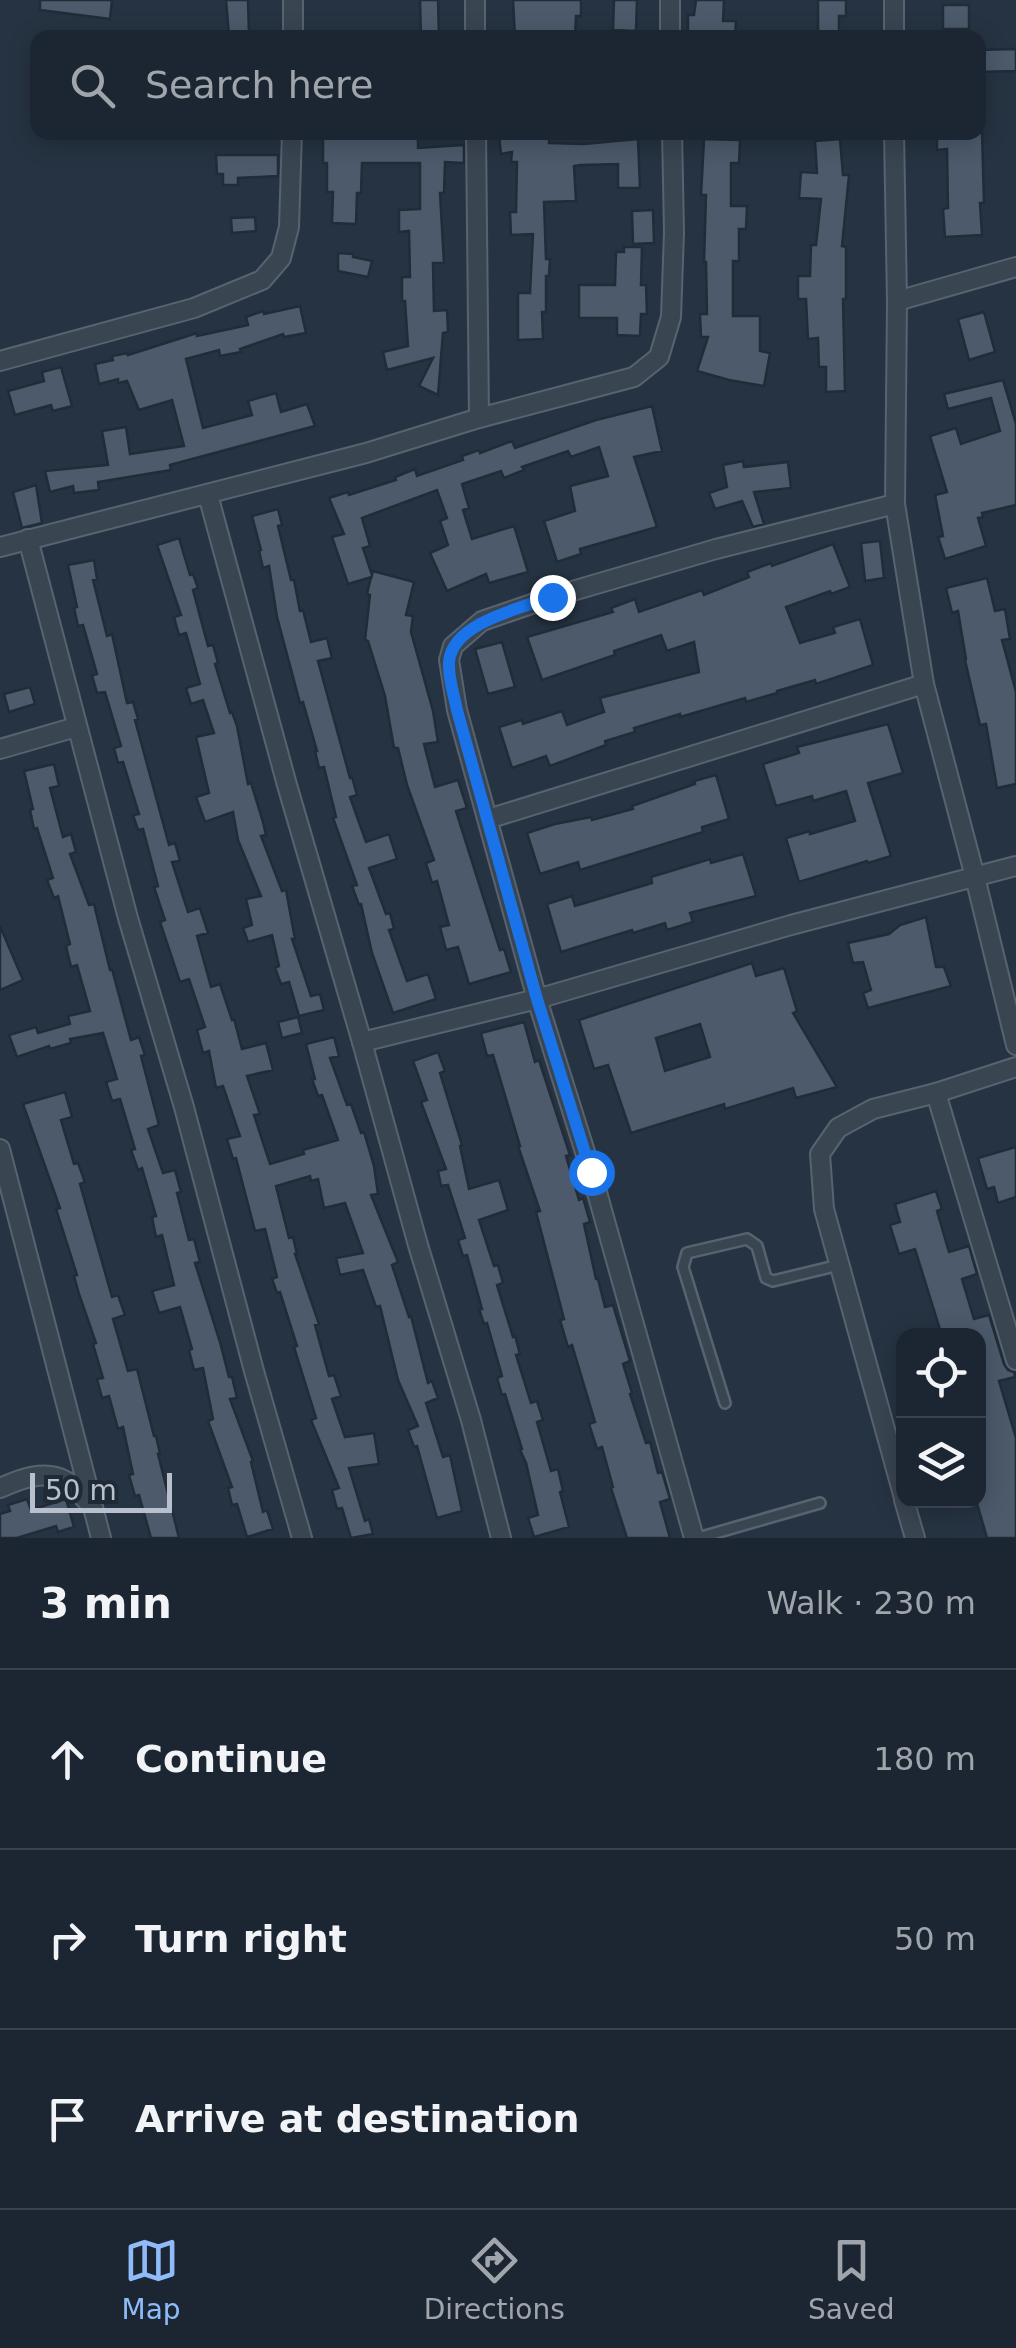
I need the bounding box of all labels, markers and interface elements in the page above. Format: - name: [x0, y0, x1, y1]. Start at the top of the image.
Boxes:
- search box: [30, 30, 986, 140]
- icon: search: [65, 58, 120, 113]
- text: Search here: [145, 63, 373, 107]
- route end: [530, 575, 576, 621]
- route start: [569, 1150, 615, 1196]
- map controls: [896, 1328, 986, 1508]
- button: locate: [896, 1328, 986, 1418]
- button: layers: [896, 1418, 986, 1508]
- scale bar: [30, 1468, 172, 1512]
- text: 50 m: [45, 1474, 117, 1507]
- text: 3 min: [40, 1579, 172, 1628]
- text: Walk · 230 m: [766, 1584, 976, 1622]
- icon: ahead: [40, 1732, 95, 1787]
- text: Continue: [135, 1737, 327, 1781]
- text: 180 m: [874, 1740, 976, 1778]
- icon: right: [40, 1912, 95, 1967]
- text: Turn right: [135, 1917, 347, 1961]
- text: 50 m: [894, 1920, 976, 1958]
- icon: arrive: [40, 2092, 95, 2147]
- text: Arrive at destination: [135, 2097, 580, 2141]
- tab: Map: [122, 2233, 181, 2326]
- tab: Directions: [424, 2233, 565, 2326]
- tab: Saved: [808, 2233, 894, 2326]

